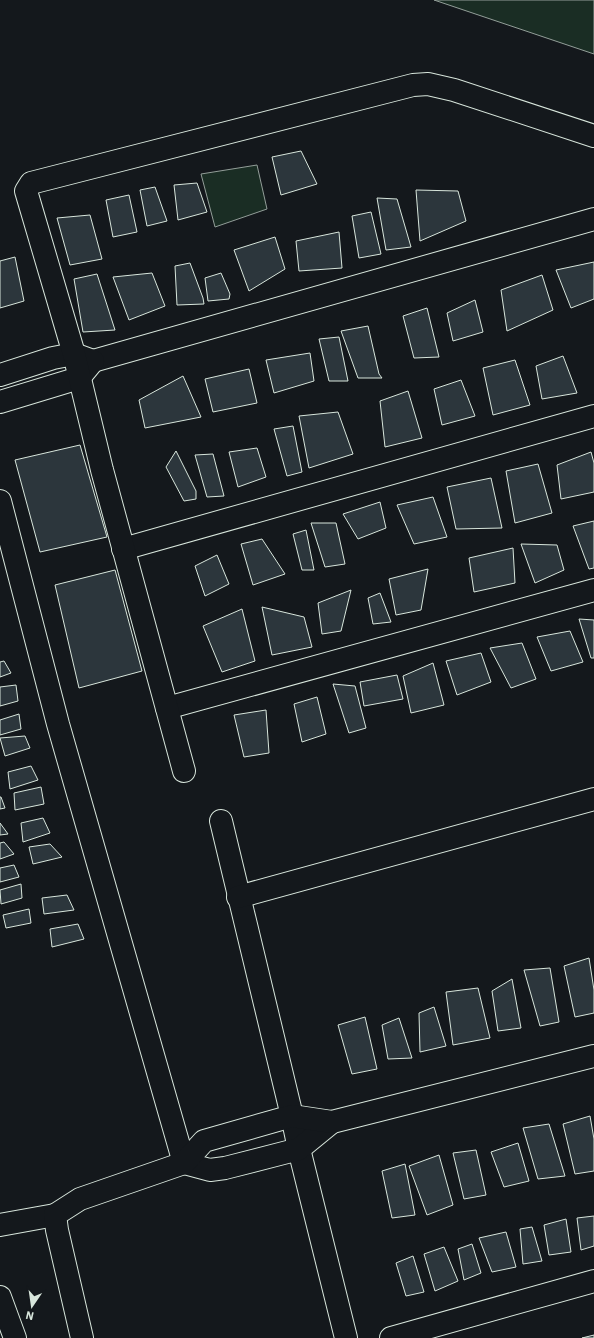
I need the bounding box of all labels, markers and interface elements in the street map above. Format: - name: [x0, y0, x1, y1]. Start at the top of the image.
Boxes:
- north arrow: [12, 1286, 52, 1326]
- text: N: [24, 1308, 35, 1323]

